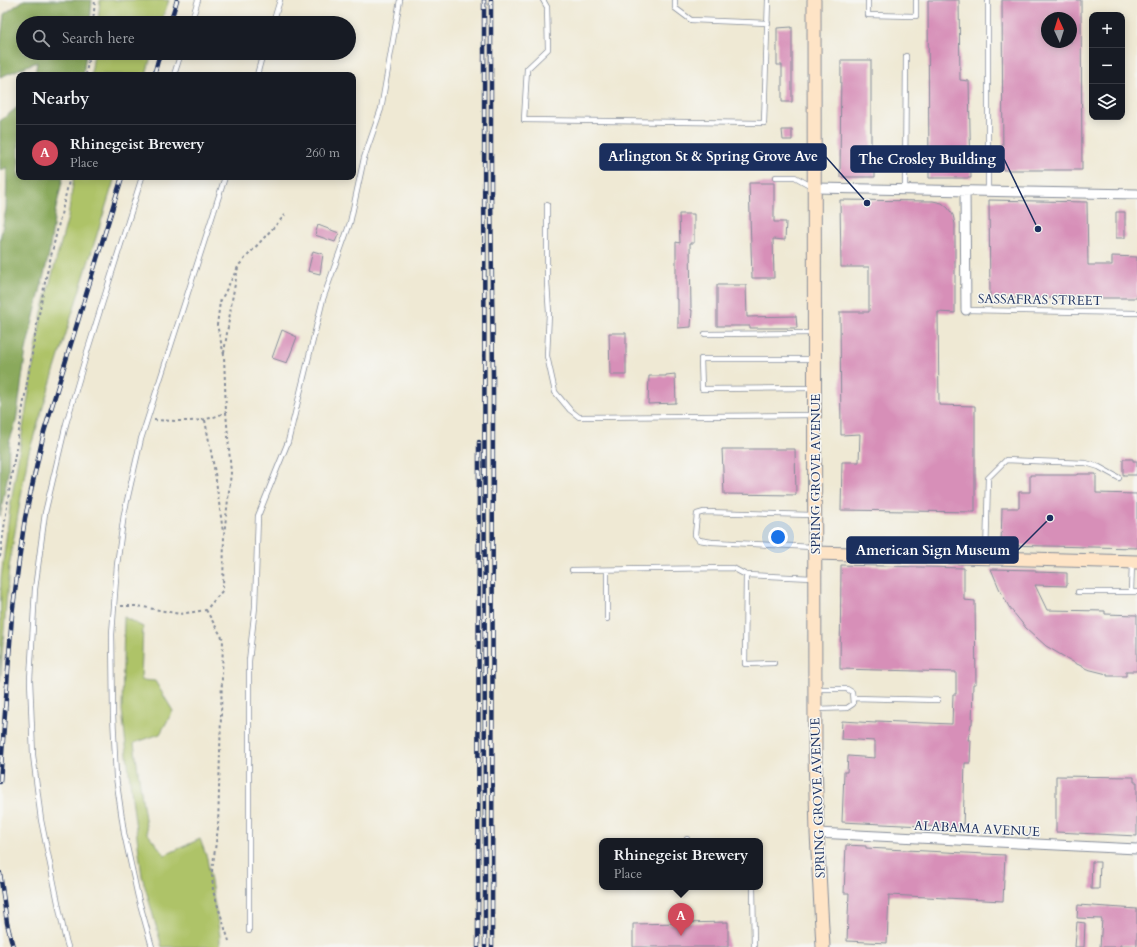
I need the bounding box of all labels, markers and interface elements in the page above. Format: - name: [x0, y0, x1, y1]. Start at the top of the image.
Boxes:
- north arrow: [1041, 12, 1077, 48]
- map controls: [1089, 12, 1125, 120]
- button: +: [1089, 12, 1125, 48]
- search box: [16, 16, 356, 60]
- icon: search: [30, 27, 52, 49]
- text: Search here: [62, 28, 135, 48]
- button: −: [1089, 48, 1125, 84]
- button: layers: [1089, 84, 1125, 120]
- text: Nearby: [32, 87, 89, 110]
- text: Rhinegeist Brewery: [70, 134, 205, 154]
- text: A: [40, 144, 50, 162]
- text: 260 m: [306, 144, 340, 162]
- callout: Arlington St & Spring Grove Ave: [600, 144, 826, 170]
- callout: The Crosley Building: [851, 146, 1004, 172]
- text: Arlington St & Spring Grove Ave: [608, 147, 818, 166]
- text: The Crosley Building: [858, 150, 996, 169]
- text: Place: [70, 154, 98, 172]
- street label: SASSAFRAS STREET: [978, 290, 1103, 310]
- street label: SPRING GROVE AVENUE: [807, 394, 825, 554]
- your location: [768, 527, 788, 547]
- callout: American Sign Museum: [847, 537, 1018, 563]
- text: American Sign Museum: [856, 541, 1010, 560]
- street label: SPRING GROVE AVENUE: [806, 717, 830, 879]
- street label: ALABAMA AVENUE: [914, 817, 1040, 841]
- popup: [599, 838, 763, 890]
- text: Rhinegeist Brewery: [614, 845, 748, 865]
- text: Place: [614, 865, 642, 883]
- pin: A: [668, 903, 694, 936]

